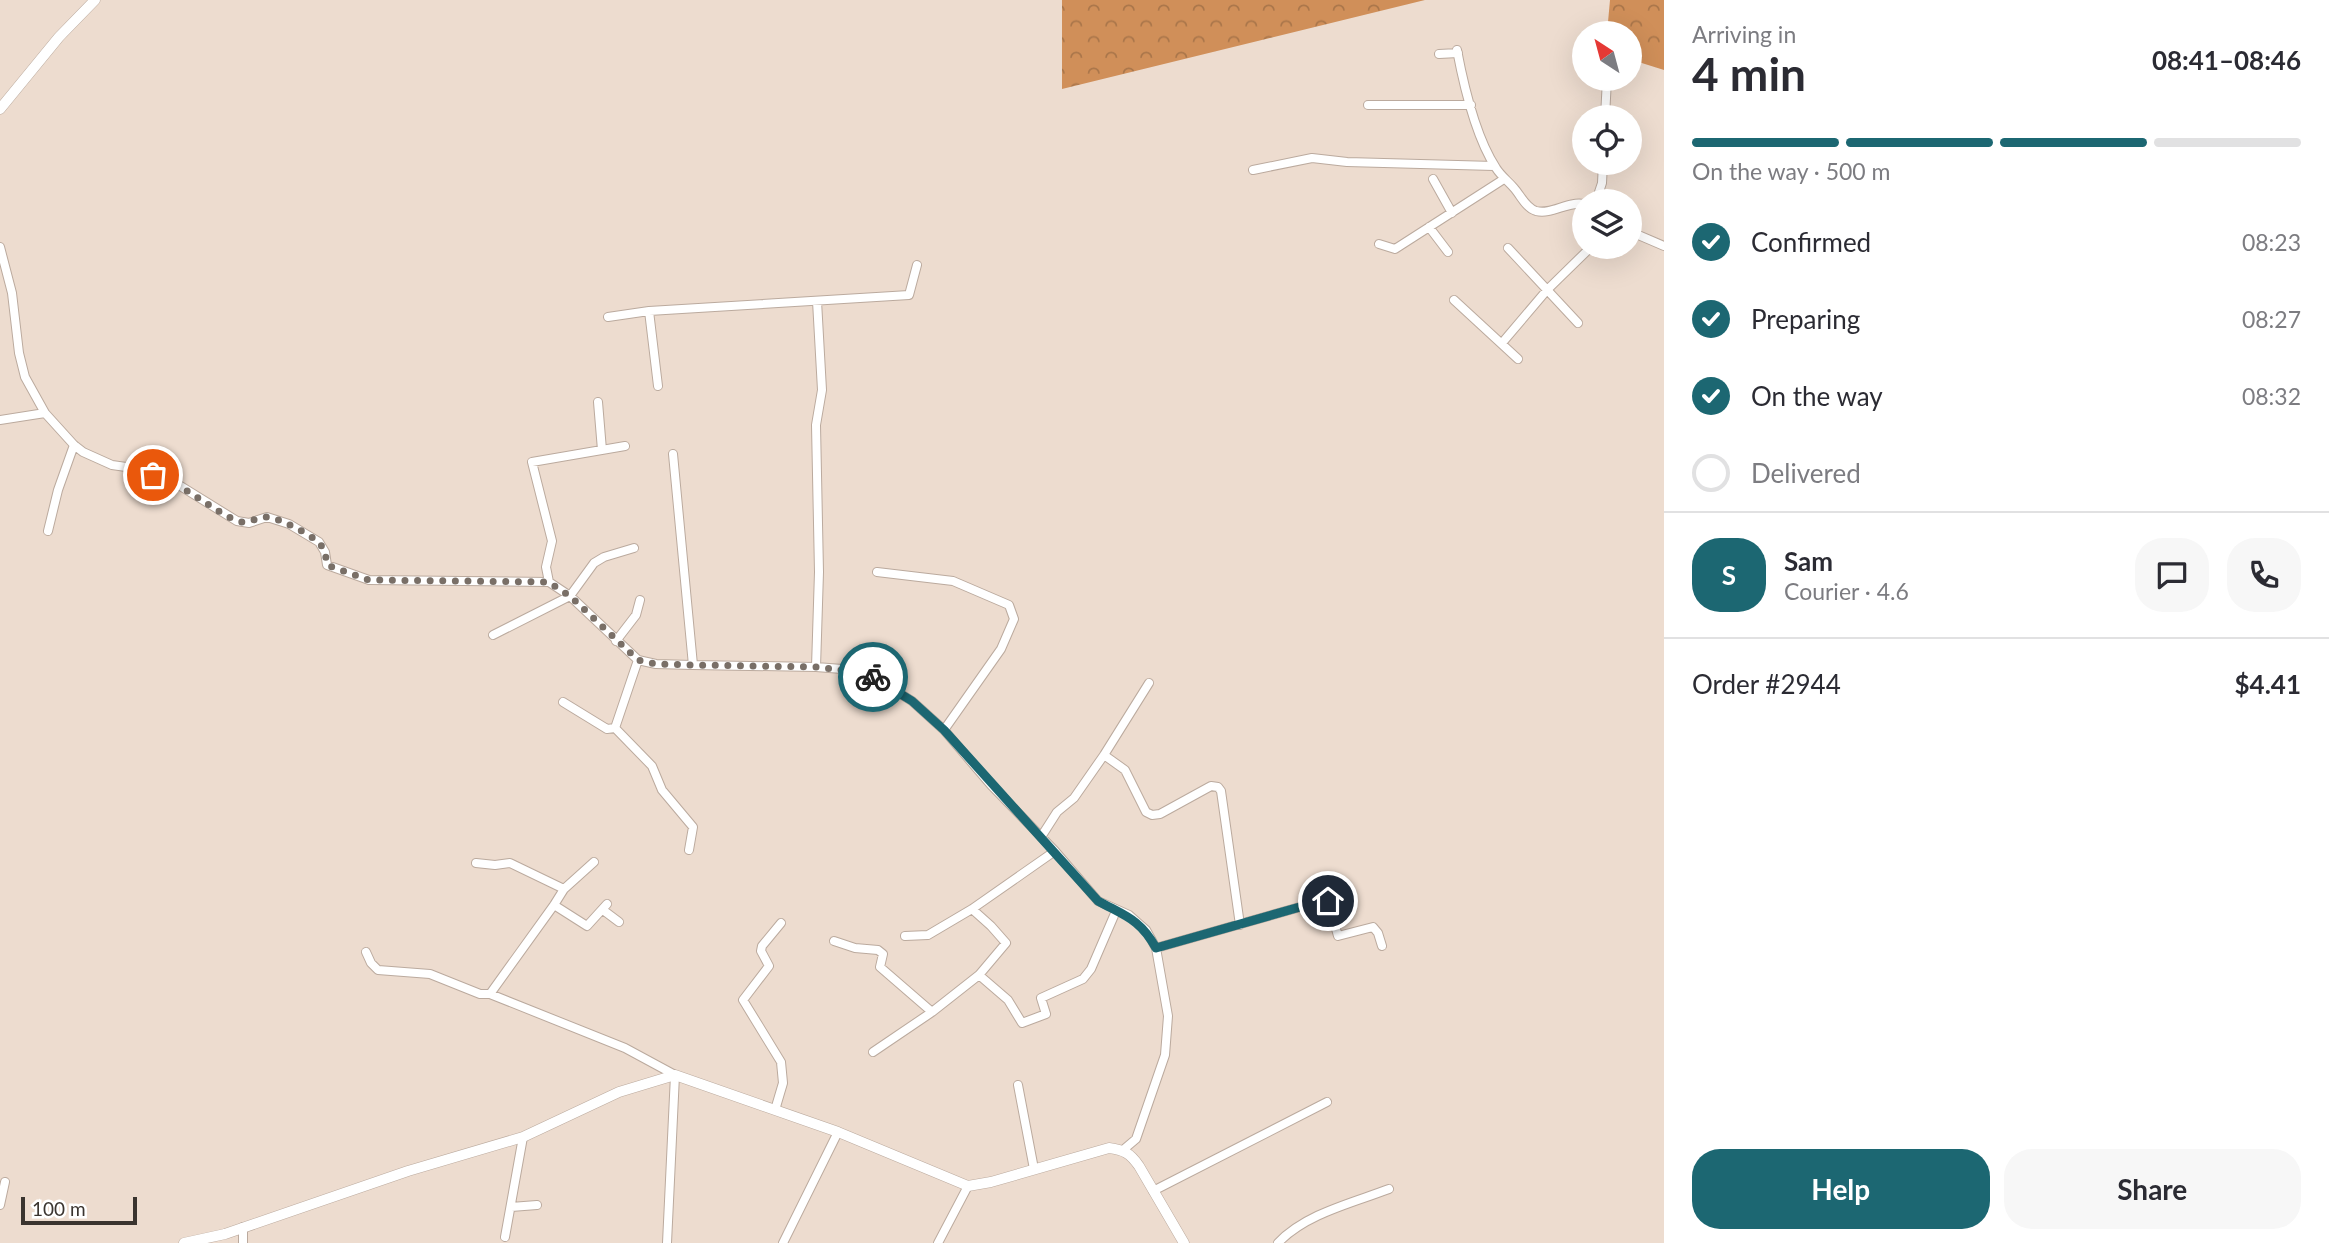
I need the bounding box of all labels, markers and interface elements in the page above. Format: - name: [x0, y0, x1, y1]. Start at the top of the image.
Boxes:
- text: Arriving in: [1692, 20, 1796, 48]
- north arrow: [1572, 21, 1642, 91]
- map controls: [1572, 21, 1642, 259]
- text: 08:41–08:46: [2152, 44, 2301, 76]
- text: 4 min: [1692, 46, 1806, 101]
- button: locate: [1572, 105, 1642, 175]
- text: On the way · 500 m: [1692, 157, 1891, 185]
- button: layers: [1572, 189, 1642, 259]
- icon: check: [1692, 223, 1730, 261]
- text: Confirmed: [1751, 226, 1871, 258]
- text: 08:23: [2242, 228, 2301, 256]
- icon: check: [1692, 300, 1730, 338]
- text: Preparing: [1751, 303, 1860, 335]
- text: 08:27: [2242, 305, 2301, 333]
- icon: check: [1692, 377, 1730, 415]
- text: On the way: [1751, 380, 1883, 412]
- text: 08:32: [2242, 382, 2301, 410]
- pin: [123, 445, 183, 505]
- icon: bag: [134, 456, 172, 494]
- text: Delivered: [1751, 457, 1861, 489]
- button: chat: [2135, 538, 2209, 612]
- button: phone: [2227, 538, 2301, 612]
- text: Sam: [1784, 545, 1833, 577]
- text: S: [1722, 559, 1736, 591]
- text: Courier · 4.6: [1784, 577, 1909, 605]
- courier: [838, 642, 908, 712]
- icon: bike: [854, 658, 892, 696]
- text: Order #2944: [1692, 668, 1841, 700]
- text: $4.41: [2235, 668, 2301, 700]
- pin: [1298, 871, 1358, 931]
- icon: home: [1309, 882, 1347, 920]
- button: Help: [1692, 1149, 1990, 1229]
- button: Share: [2004, 1149, 2301, 1229]
- scale bar: [21, 1194, 136, 1226]
- text: 100 m: [32, 1197, 86, 1220]

